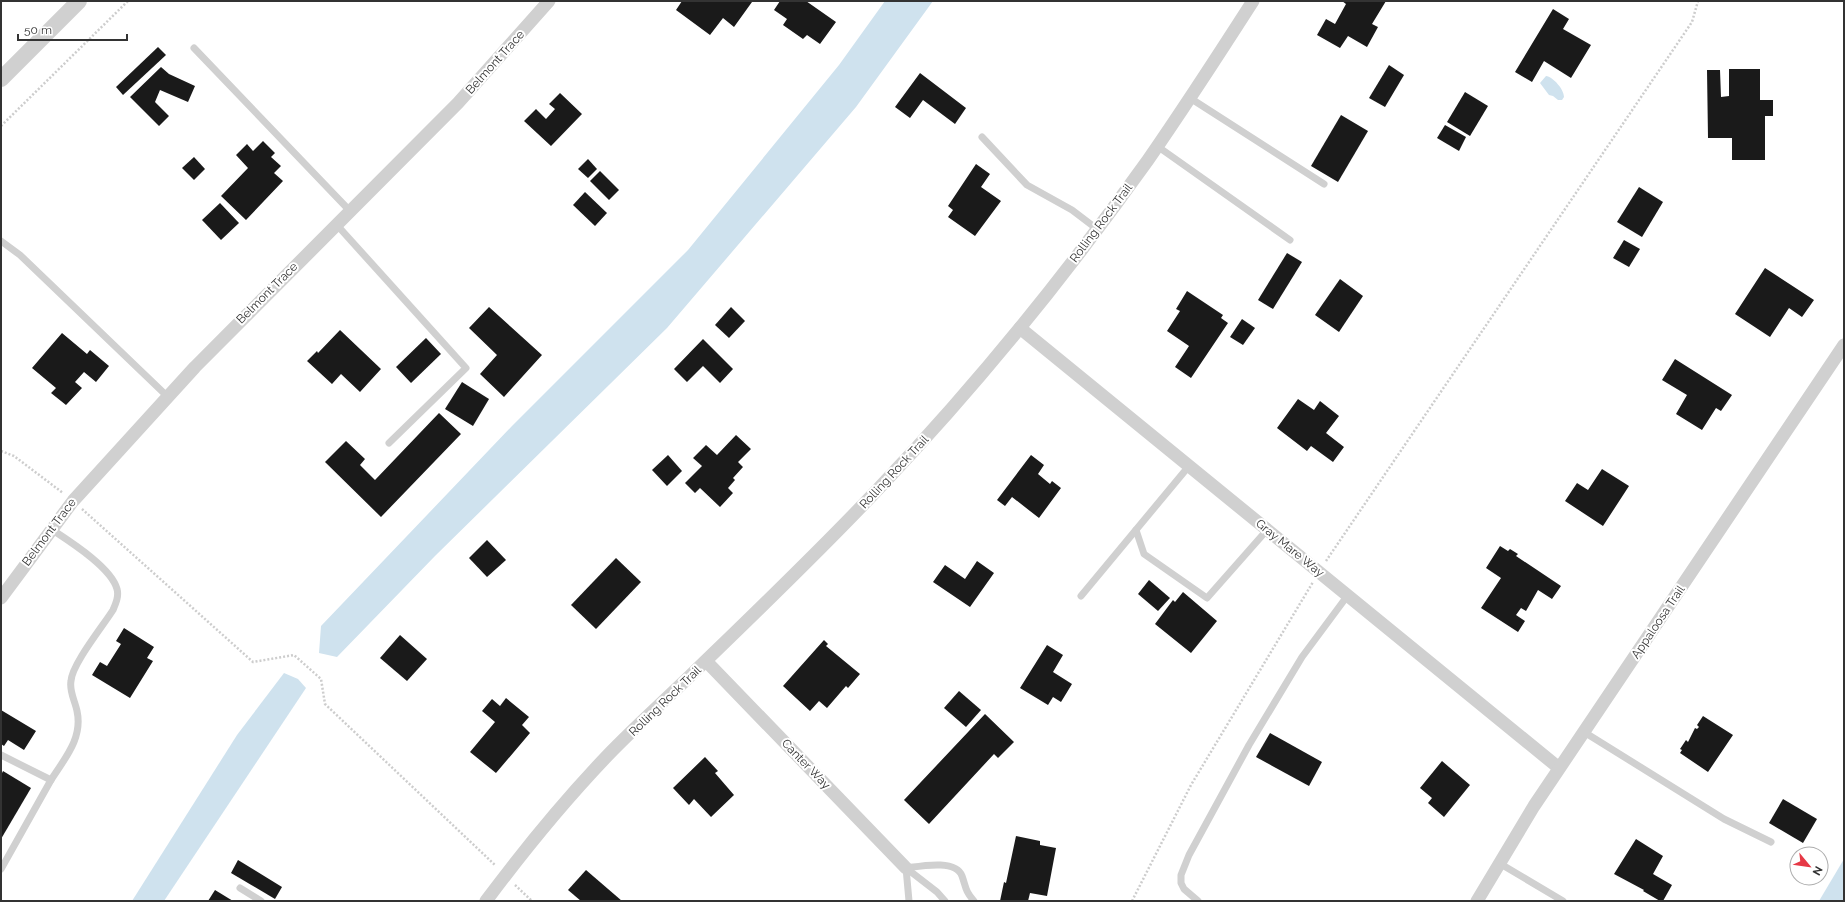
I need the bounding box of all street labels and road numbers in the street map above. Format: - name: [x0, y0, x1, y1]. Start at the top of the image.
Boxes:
- street label: Belmont Trace: [463, 27, 527, 97]
- street label: Rolling Rock Trail: [1067, 180, 1136, 265]
- street label: Belmont Trace: [234, 260, 300, 326]
- street label: Rolling Rock Trail: [857, 432, 932, 511]
- street label: Belmont Trace: [19, 496, 79, 568]
- street label: Gray Mare Way: [1253, 516, 1327, 580]
- street label: Appaloosa Trail: [1628, 582, 1688, 661]
- street label: Rolling Rock Trail: [626, 663, 704, 739]
- street label: Canter Way: [779, 736, 834, 792]

